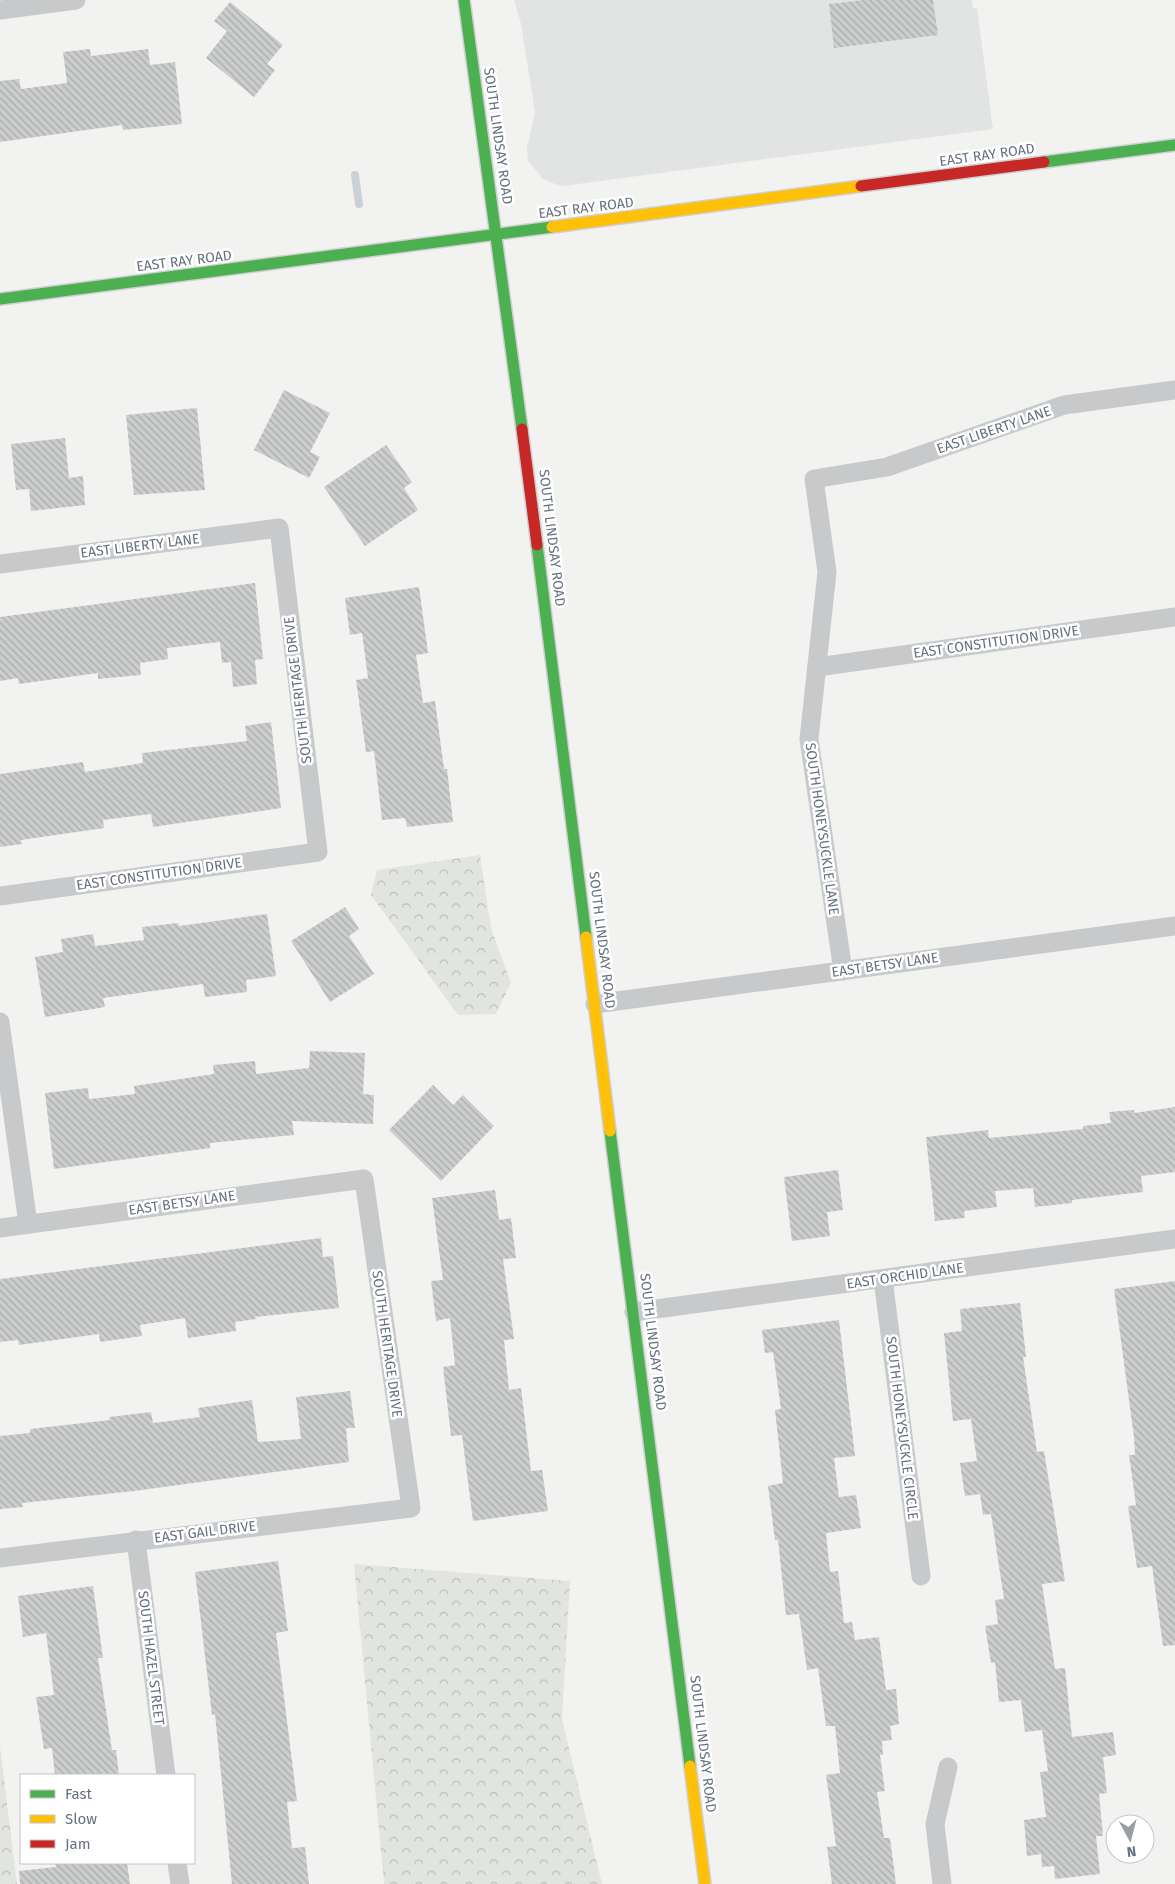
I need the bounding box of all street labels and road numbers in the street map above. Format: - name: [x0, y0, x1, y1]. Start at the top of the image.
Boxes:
- street label: SOUTH LINDSAY ROAD: [480, 66, 516, 206]
- street label: EAST RAY ROAD: [938, 140, 1036, 170]
- street label: EAST RAY ROAD: [537, 194, 635, 222]
- street label: EAST RAY ROAD: [135, 247, 233, 275]
- street label: EAST LIBERTY LANE: [935, 402, 1053, 458]
- street label: SOUTH LINDSAY ROAD: [535, 468, 569, 608]
- street label: EAST LIBERTY LANE: [80, 530, 200, 562]
- street label: SOUTH HERITAGE DRIVE: [281, 616, 315, 764]
- street label: EAST CONSTITUTION DRIVE: [912, 622, 1080, 662]
- street label: SOUTH HONEYSUCKLE LANE: [801, 742, 843, 916]
- street label: EAST CONSTITUTION DRIVE: [75, 854, 243, 894]
- street label: SOUTH LINDSAY ROAD: [585, 870, 619, 1010]
- street label: EAST BETSY LANE: [831, 949, 939, 981]
- street label: EAST BETSY LANE: [128, 1187, 236, 1219]
- street label: EAST ORCHID LANE: [845, 1259, 965, 1293]
- street label: SOUTH HERITAGE DRIVE: [368, 1270, 406, 1418]
- street label: SOUTH LINDSAY ROAD: [636, 1272, 670, 1412]
- street label: SOUTH HONEYSUCKLE CIRCLE: [882, 1335, 922, 1521]
- street label: EAST GAIL DRIVE: [153, 1517, 257, 1547]
- street label: SOUTH HAZEL STREET: [134, 1590, 168, 1727]
- street label: SOUTH LINDSAY ROAD: [686, 1674, 720, 1814]

